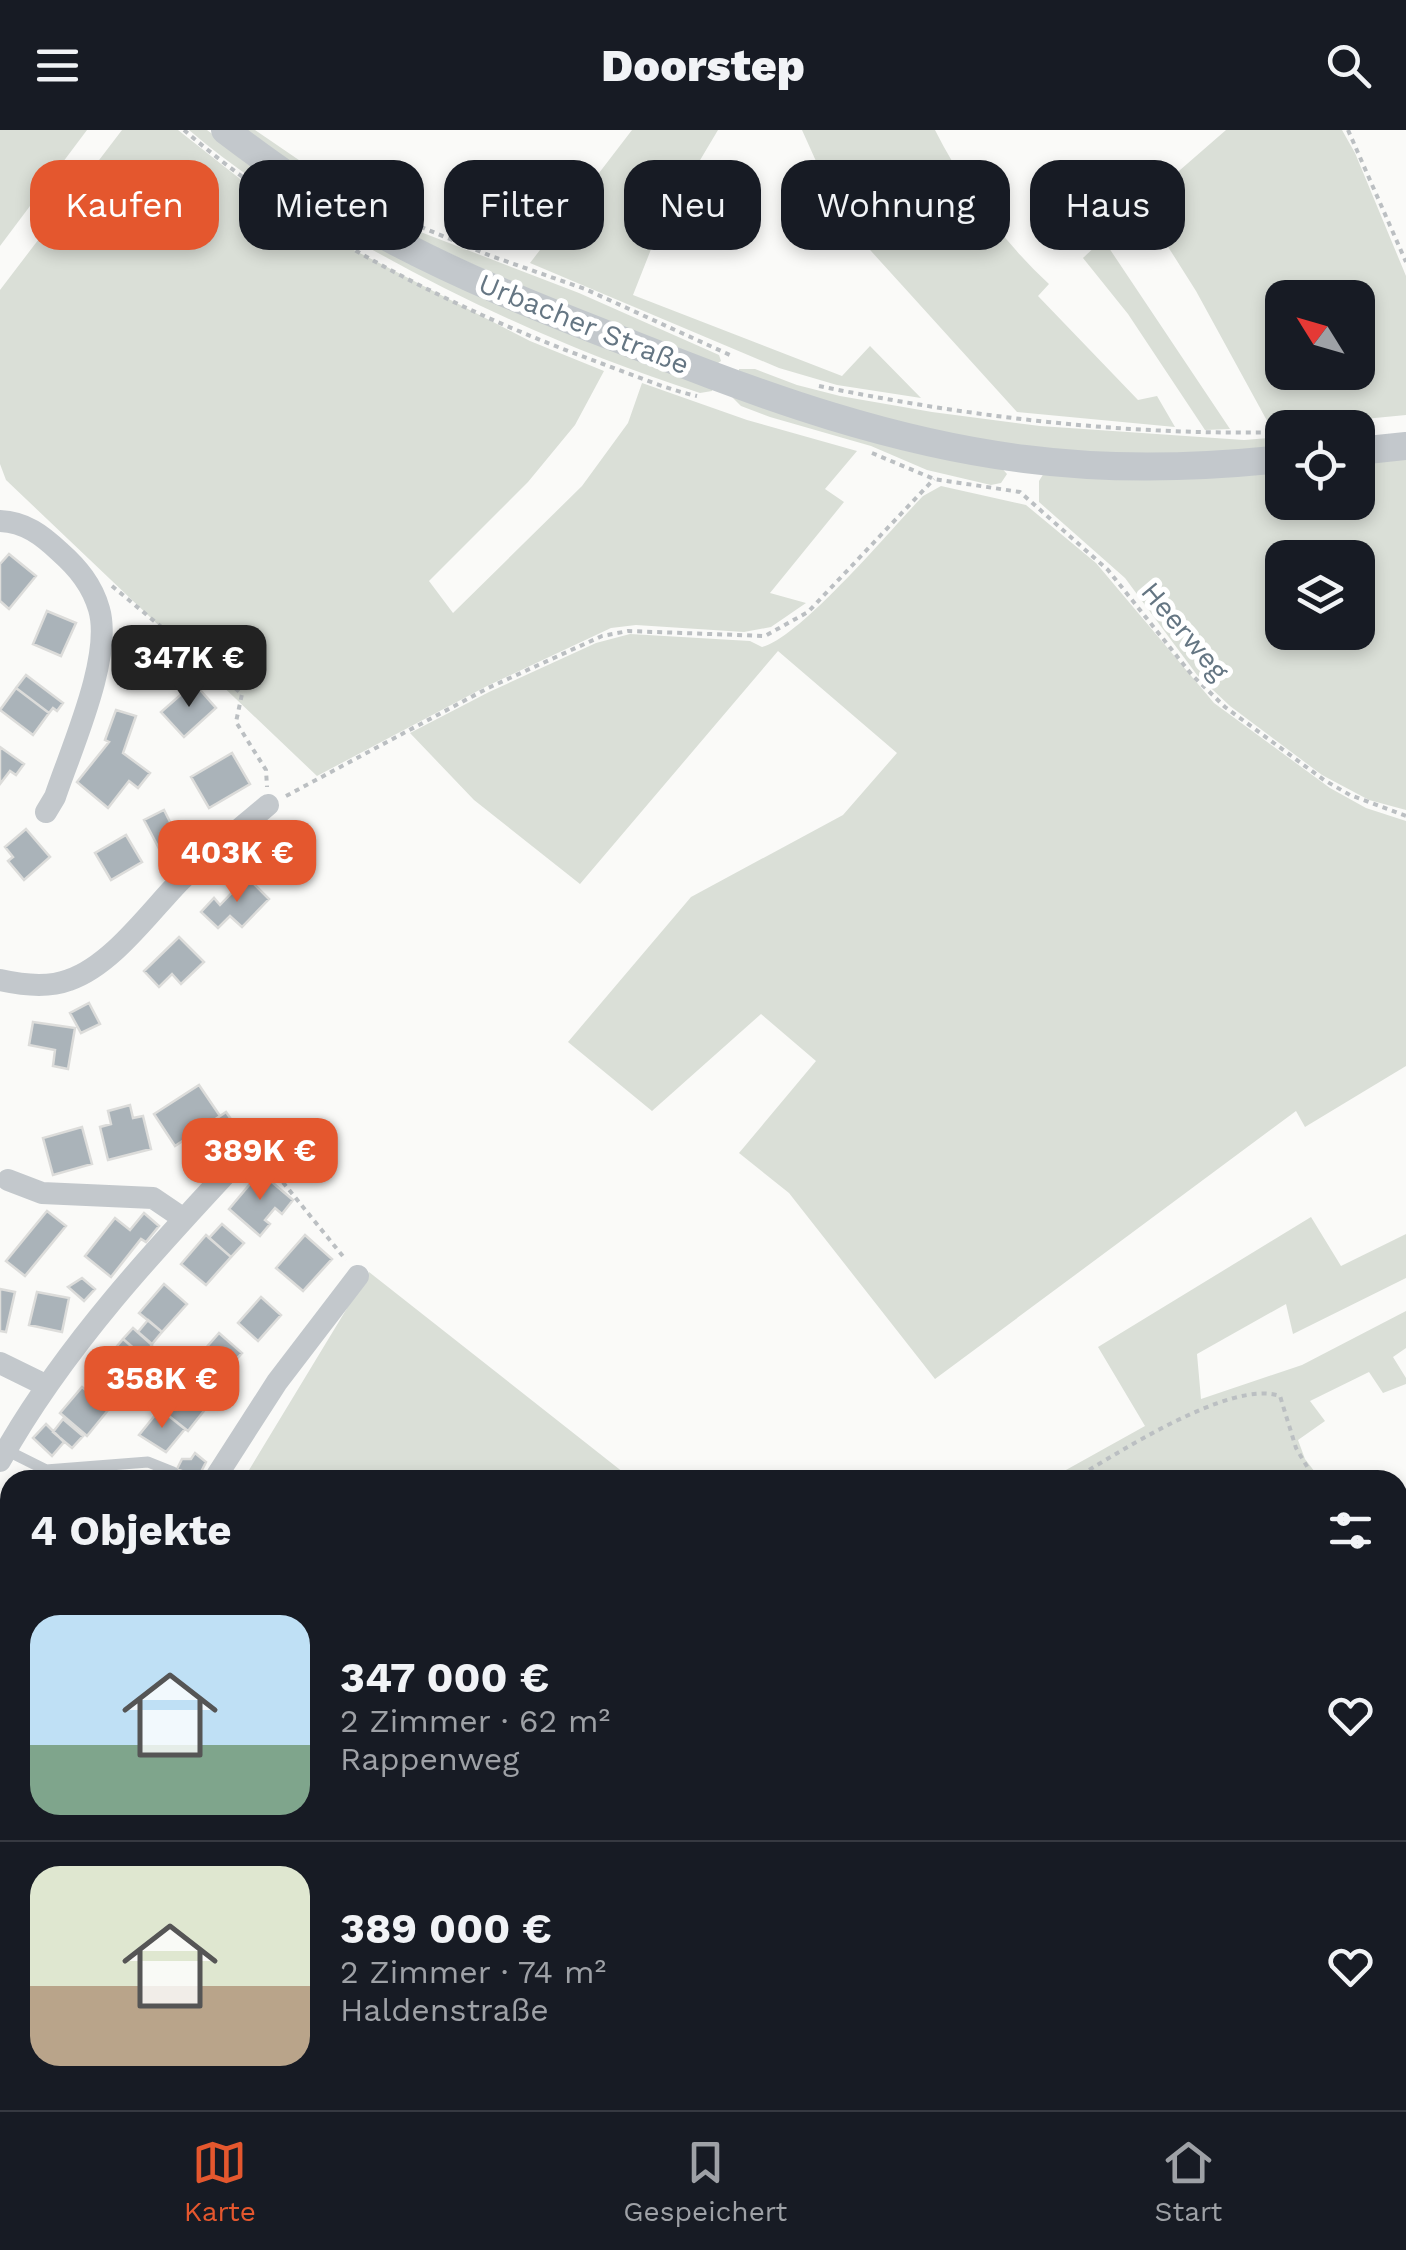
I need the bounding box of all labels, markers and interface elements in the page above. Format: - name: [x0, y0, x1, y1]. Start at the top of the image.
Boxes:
- icon: menu: [30, 38, 85, 93]
- icon: search: [1321, 38, 1376, 93]
- text: Doorstep: [601, 39, 805, 92]
- chip: Kaufen: [30, 160, 219, 250]
- chip: Mieten: [239, 160, 424, 250]
- chip: Filter: [444, 160, 604, 250]
- chip: Neu: [624, 160, 761, 250]
- chip: Wohnung: [781, 160, 1010, 250]
- chip: Haus: [1030, 160, 1185, 250]
- street label: Urbacher Straße: [474, 267, 694, 381]
- north arrow: [1265, 280, 1375, 390]
- map controls: [1265, 280, 1375, 650]
- button: locate: [1265, 410, 1375, 520]
- button: layers: [1265, 540, 1375, 650]
- street label: Heerweg: [1134, 575, 1236, 687]
- pin: 347K €: [108, 625, 270, 710]
- text: 347K €: [133, 638, 245, 676]
- pin: 403K €: [156, 820, 318, 905]
- text: 403K €: [180, 833, 294, 871]
- pin: 389K €: [179, 1118, 341, 1203]
- text: 389K €: [204, 1131, 316, 1169]
- pin: 358K €: [81, 1346, 243, 1431]
- text: 358K €: [106, 1359, 218, 1397]
- icon: filters: [1323, 1503, 1378, 1558]
- text: 4 Objekte: [30, 1506, 232, 1555]
- text: 347 000 €: [340, 1653, 549, 1702]
- icon: home: [110, 1655, 230, 1775]
- icon: heart: [1323, 1688, 1378, 1743]
- text: 2 Zimmer · 62 m²: [340, 1702, 610, 1740]
- text: Rappenweg: [340, 1740, 519, 1778]
- text: 389 000 €: [340, 1904, 552, 1953]
- icon: home: [110, 1906, 230, 2026]
- icon: heart: [1323, 1939, 1378, 1994]
- text: 2 Zimmer · 74 m²: [340, 1953, 606, 1991]
- text: Haldenstraße: [340, 1991, 549, 2029]
- tab: Karte: [184, 2135, 256, 2228]
- tab: Gespeichert: [623, 2135, 787, 2228]
- tab: Start: [1154, 2135, 1222, 2228]

